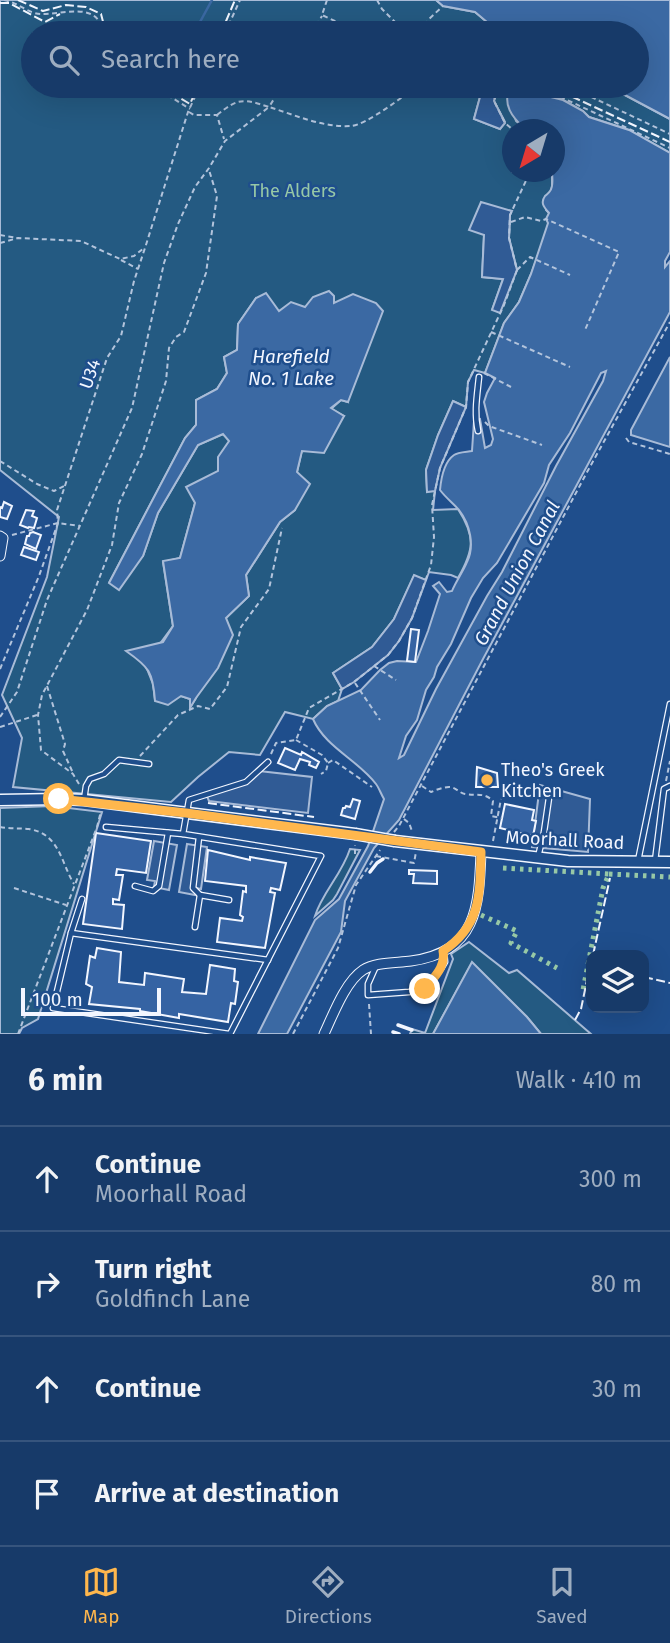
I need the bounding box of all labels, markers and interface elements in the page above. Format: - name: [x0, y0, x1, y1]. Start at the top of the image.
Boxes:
- search box: [21, 21, 649, 98]
- icon: search: [45, 41, 83, 79]
- text: Search here: [101, 44, 240, 75]
- north arrow: [502, 119, 565, 182]
- park label: The Alders: [250, 180, 336, 202]
- water label: Harefield No. 1 Lake: [248, 345, 334, 390]
- street label: U34: [75, 356, 105, 392]
- water label: Grand Union Canal: [469, 497, 565, 649]
- place label: Theo's Greek Kitchen: [501, 759, 605, 802]
- marker: Theo's Greek Kitchen: [479, 772, 495, 788]
- route start: [43, 783, 74, 814]
- street label: Moorhall Road: [505, 826, 625, 854]
- map controls: [586, 950, 649, 1013]
- button: layers: [586, 950, 649, 1013]
- route end: [409, 973, 440, 1004]
- scale bar: [21, 985, 161, 1017]
- text: 100 m: [32, 988, 83, 1011]
- text: 6 min: [28, 1062, 103, 1098]
- text: Walk · 410 m: [516, 1066, 642, 1094]
- text: Continue: [95, 1149, 201, 1180]
- icon: ahead: [28, 1160, 66, 1198]
- text: 300 m: [579, 1165, 642, 1193]
- text: Moorhall Road: [95, 1180, 247, 1208]
- text: Turn right: [95, 1254, 212, 1285]
- icon: right: [28, 1265, 66, 1303]
- text: 80 m: [591, 1270, 642, 1298]
- text: Goldfinch Lane: [95, 1285, 250, 1313]
- icon: ahead: [28, 1370, 66, 1408]
- text: Continue: [95, 1373, 201, 1404]
- text: 30 m: [592, 1375, 642, 1403]
- icon: arrive: [28, 1475, 66, 1513]
- text: Arrive at destination: [95, 1478, 339, 1509]
- tab: Map: [82, 1563, 120, 1628]
- tab: Directions: [285, 1563, 372, 1628]
- tab: Saved: [536, 1563, 588, 1628]

